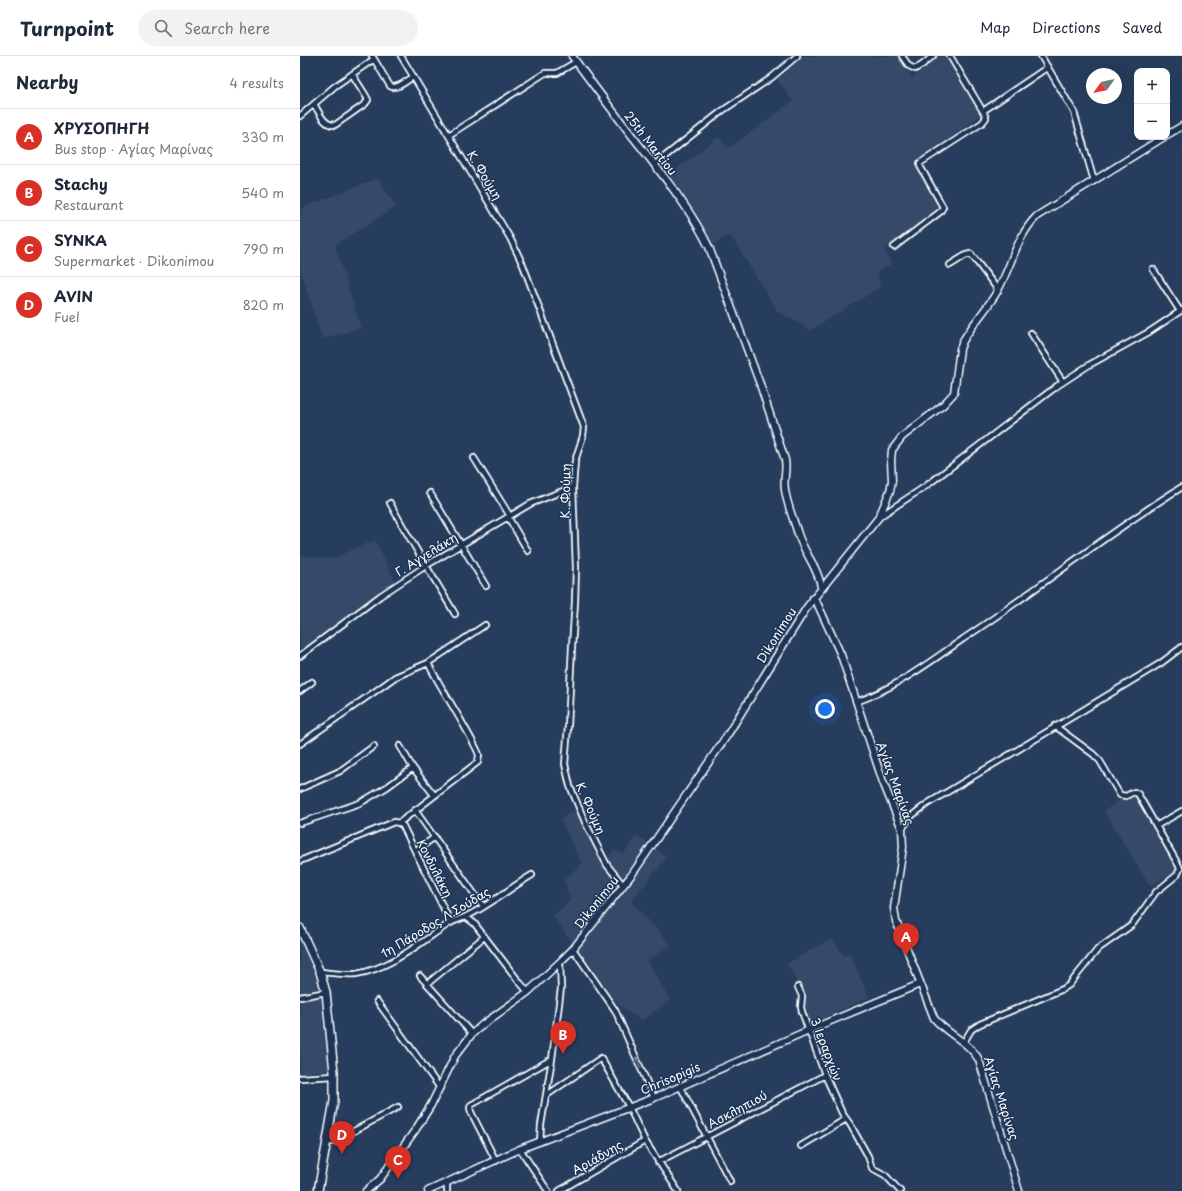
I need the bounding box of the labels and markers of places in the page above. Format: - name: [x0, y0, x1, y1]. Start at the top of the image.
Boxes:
- pin: A: [893, 923, 919, 956]
- pin: B: [550, 1021, 576, 1054]
- pin: D: [329, 1121, 355, 1154]
- pin: C: [385, 1146, 411, 1179]

